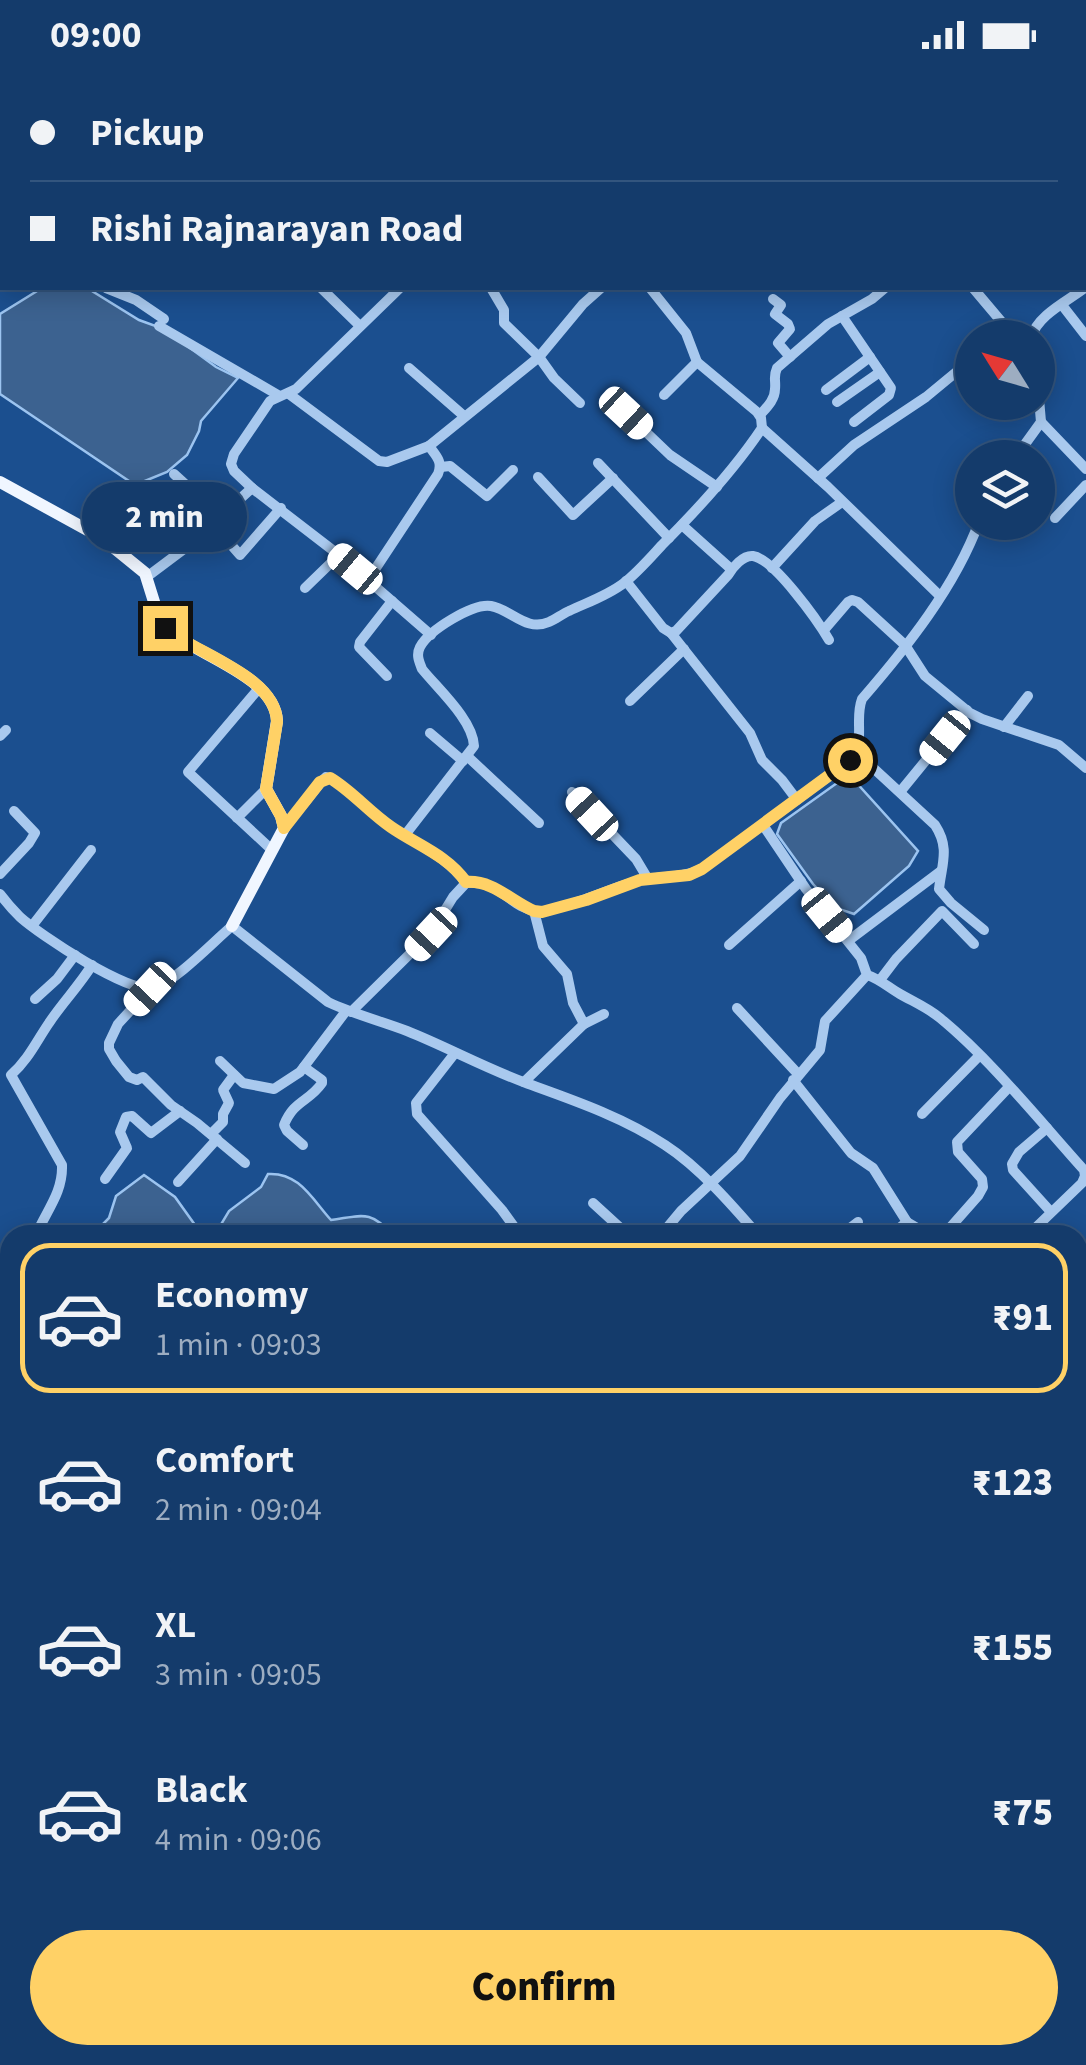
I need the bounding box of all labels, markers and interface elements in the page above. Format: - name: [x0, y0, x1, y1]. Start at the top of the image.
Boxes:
- text: 09:00: [50, 8, 142, 62]
- text: Pickup: [90, 106, 204, 160]
- text: Rishi Rajnarayan Road: [90, 202, 464, 256]
- north arrow: [955, 320, 1055, 420]
- map controls: [955, 320, 1055, 540]
- car: [594, 382, 658, 444]
- button: layers: [955, 440, 1055, 540]
- callout: 2 min: [82, 483, 248, 553]
- text: 2 min: [125, 494, 204, 540]
- car: [322, 538, 388, 600]
- route end: [143, 606, 188, 651]
- car: [914, 705, 976, 771]
- route start: [828, 738, 873, 783]
- car: [561, 782, 623, 846]
- car: [796, 882, 858, 948]
- car: [400, 902, 462, 966]
- car: [119, 957, 181, 1021]
- text: Economy: [155, 1268, 308, 1322]
- icon: car: [35, 1273, 125, 1363]
- text: ₹91: [992, 1291, 1053, 1345]
- text: 1 min · 09:03: [155, 1322, 322, 1368]
- text: Comfort: [155, 1433, 294, 1487]
- icon: car: [35, 1438, 125, 1528]
- text: ₹123: [972, 1456, 1053, 1510]
- text: 2 min · 09:04: [155, 1487, 322, 1533]
- text: XL: [155, 1598, 196, 1652]
- icon: car: [35, 1603, 125, 1693]
- text: ₹155: [972, 1621, 1053, 1675]
- text: 3 min · 09:05: [155, 1652, 322, 1698]
- text: Black: [155, 1763, 248, 1817]
- icon: car: [35, 1768, 125, 1858]
- text: ₹75: [992, 1786, 1053, 1840]
- text: 4 min · 09:06: [155, 1817, 322, 1863]
- button: Confirm: [30, 1930, 1058, 2045]

